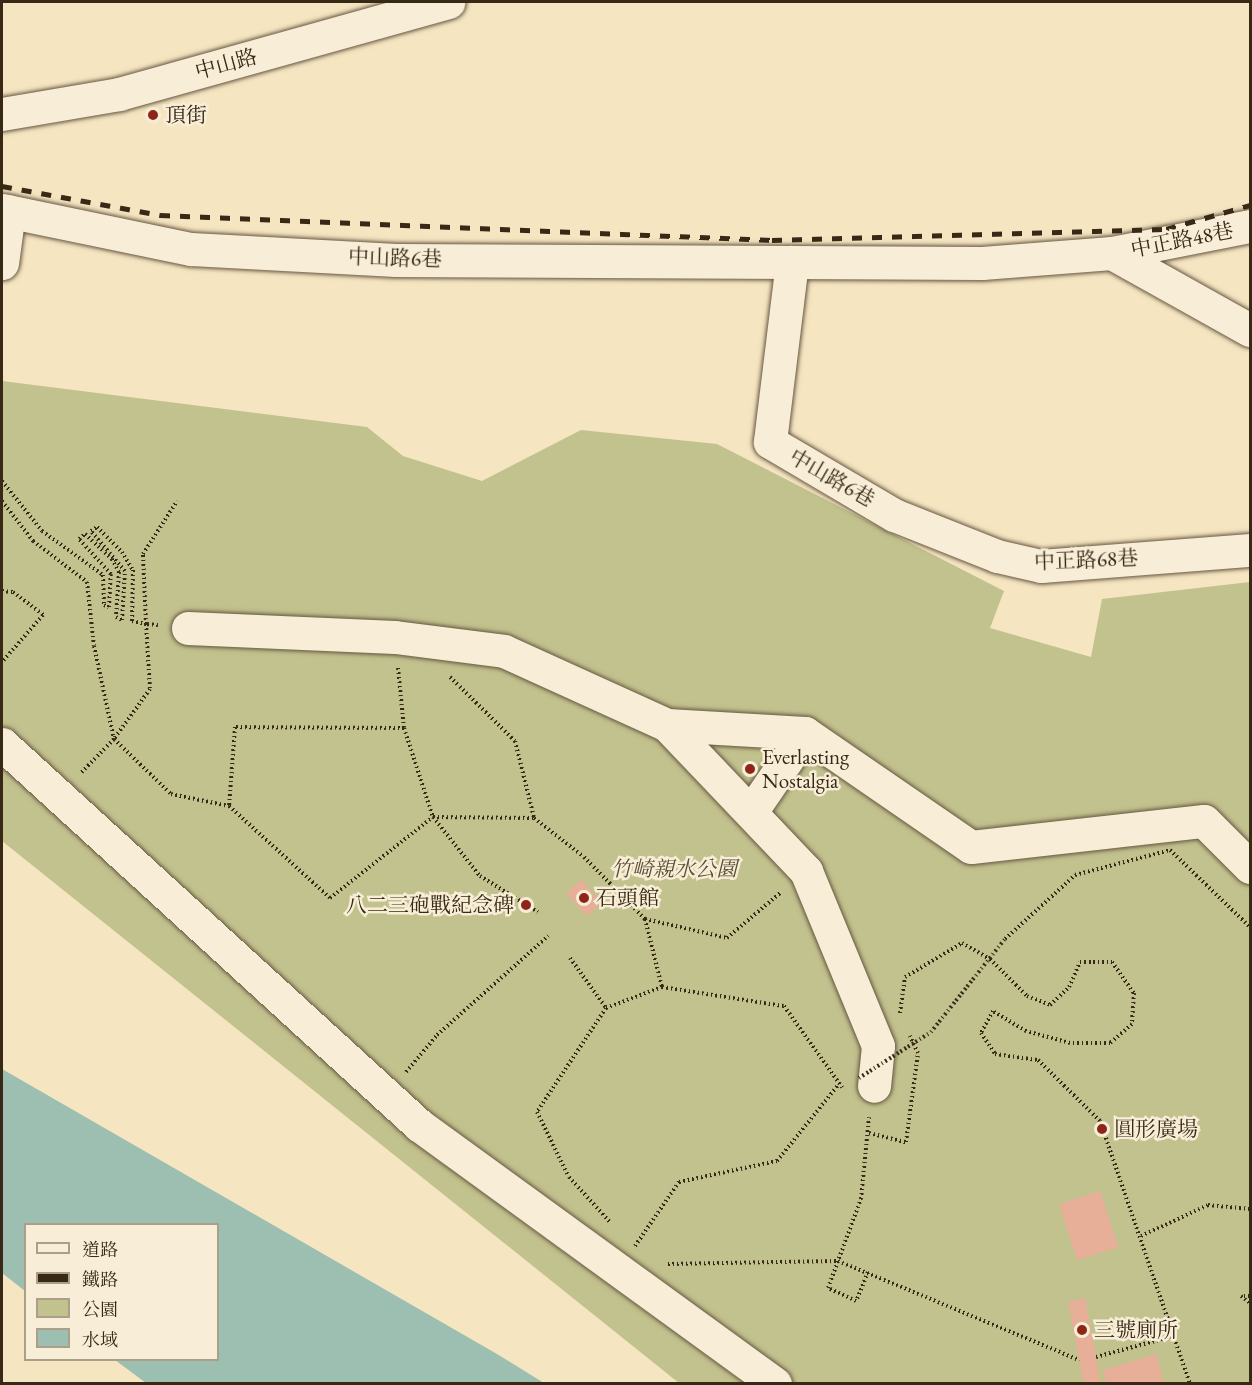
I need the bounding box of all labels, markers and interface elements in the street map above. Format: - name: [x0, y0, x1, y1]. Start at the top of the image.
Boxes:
- street label: 中山路: [192, 44, 260, 84]
- place label: 頂街: [165, 102, 207, 128]
- marker: 頂街: [146, 108, 160, 122]
- street label: 中正路48巷: [1128, 218, 1236, 262]
- street label: 中山路6巷: [348, 244, 442, 272]
- street label: 中山路6巷: [785, 444, 879, 512]
- street label: 中正路68巷: [1034, 546, 1138, 574]
- place label: Everlasting Nostalgia: [762, 744, 849, 794]
- marker: Everlasting Nostalgia: [743, 762, 757, 776]
- park label: 竹崎親水公園: [611, 856, 737, 882]
- place label: 石頭館: [596, 885, 659, 911]
- marker: 石頭館: [577, 891, 591, 905]
- place label: 八二三砲戰紀念碑: [346, 892, 514, 918]
- marker: 八二三砲戰紀念碑: [519, 898, 533, 912]
- place label: 圓形廣場: [1114, 1116, 1198, 1142]
- marker: 圓形廣場: [1095, 1122, 1109, 1136]
- legend: [24, 1223, 219, 1361]
- text: 道路: [82, 1238, 118, 1261]
- text: 鐵路: [82, 1268, 118, 1291]
- text: 公園: [82, 1298, 118, 1321]
- place label: 三號廁所: [1094, 1317, 1178, 1343]
- marker: 三號廁所: [1075, 1323, 1089, 1337]
- text: 水域: [82, 1328, 118, 1351]

